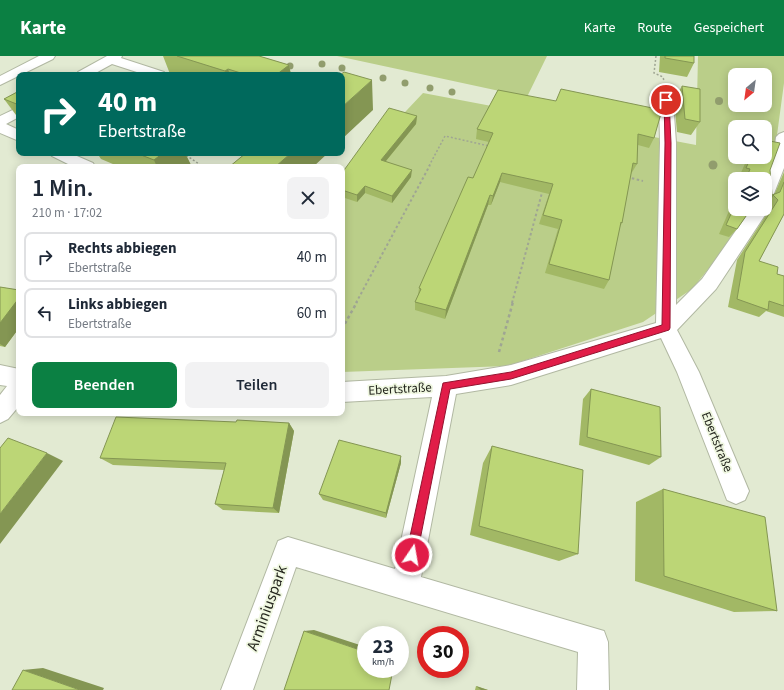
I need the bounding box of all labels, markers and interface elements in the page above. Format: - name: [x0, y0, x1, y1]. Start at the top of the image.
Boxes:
- text: Karte: [20, 15, 66, 42]
- text: Karte: [584, 18, 615, 38]
- text: Route: [637, 18, 672, 38]
- text: Gespeichert: [694, 18, 764, 38]
- north arrow: [728, 68, 772, 112]
- map controls: [728, 68, 772, 216]
- text: 40 m: [98, 82, 157, 122]
- pin: [649, 83, 683, 117]
- icon: right: [32, 88, 84, 140]
- icon: arrive: [655, 89, 677, 111]
- text: Ebertstraße: [98, 119, 186, 144]
- button: search: [728, 120, 772, 164]
- text: 1 Min.: [32, 171, 93, 206]
- button: layers: [728, 172, 772, 216]
- button: close: [287, 177, 329, 219]
- text: 210 m · 17:02: [32, 204, 102, 222]
- text: Rechts abbiegen: [68, 238, 177, 259]
- icon: right: [34, 246, 56, 268]
- text: 40 m: [297, 247, 327, 268]
- text: Ebertstraße: [68, 259, 132, 277]
- text: Links abbiegen: [68, 294, 167, 315]
- icon: left: [34, 302, 56, 324]
- text: 60 m: [297, 303, 327, 324]
- text: Ebertstraße: [68, 315, 132, 333]
- button: Beenden: [32, 362, 177, 408]
- button: Teilen: [185, 362, 329, 408]
- street label: Ebertstraße: [368, 378, 432, 400]
- street label: Ebertstraße: [697, 409, 737, 475]
- position arrow: [391, 534, 433, 576]
- street label: Arminiuspark: [241, 562, 293, 654]
- speed limit sign: 30: [417, 626, 469, 678]
- text: 23: [372, 633, 394, 661]
- text: km/h: [372, 655, 394, 669]

